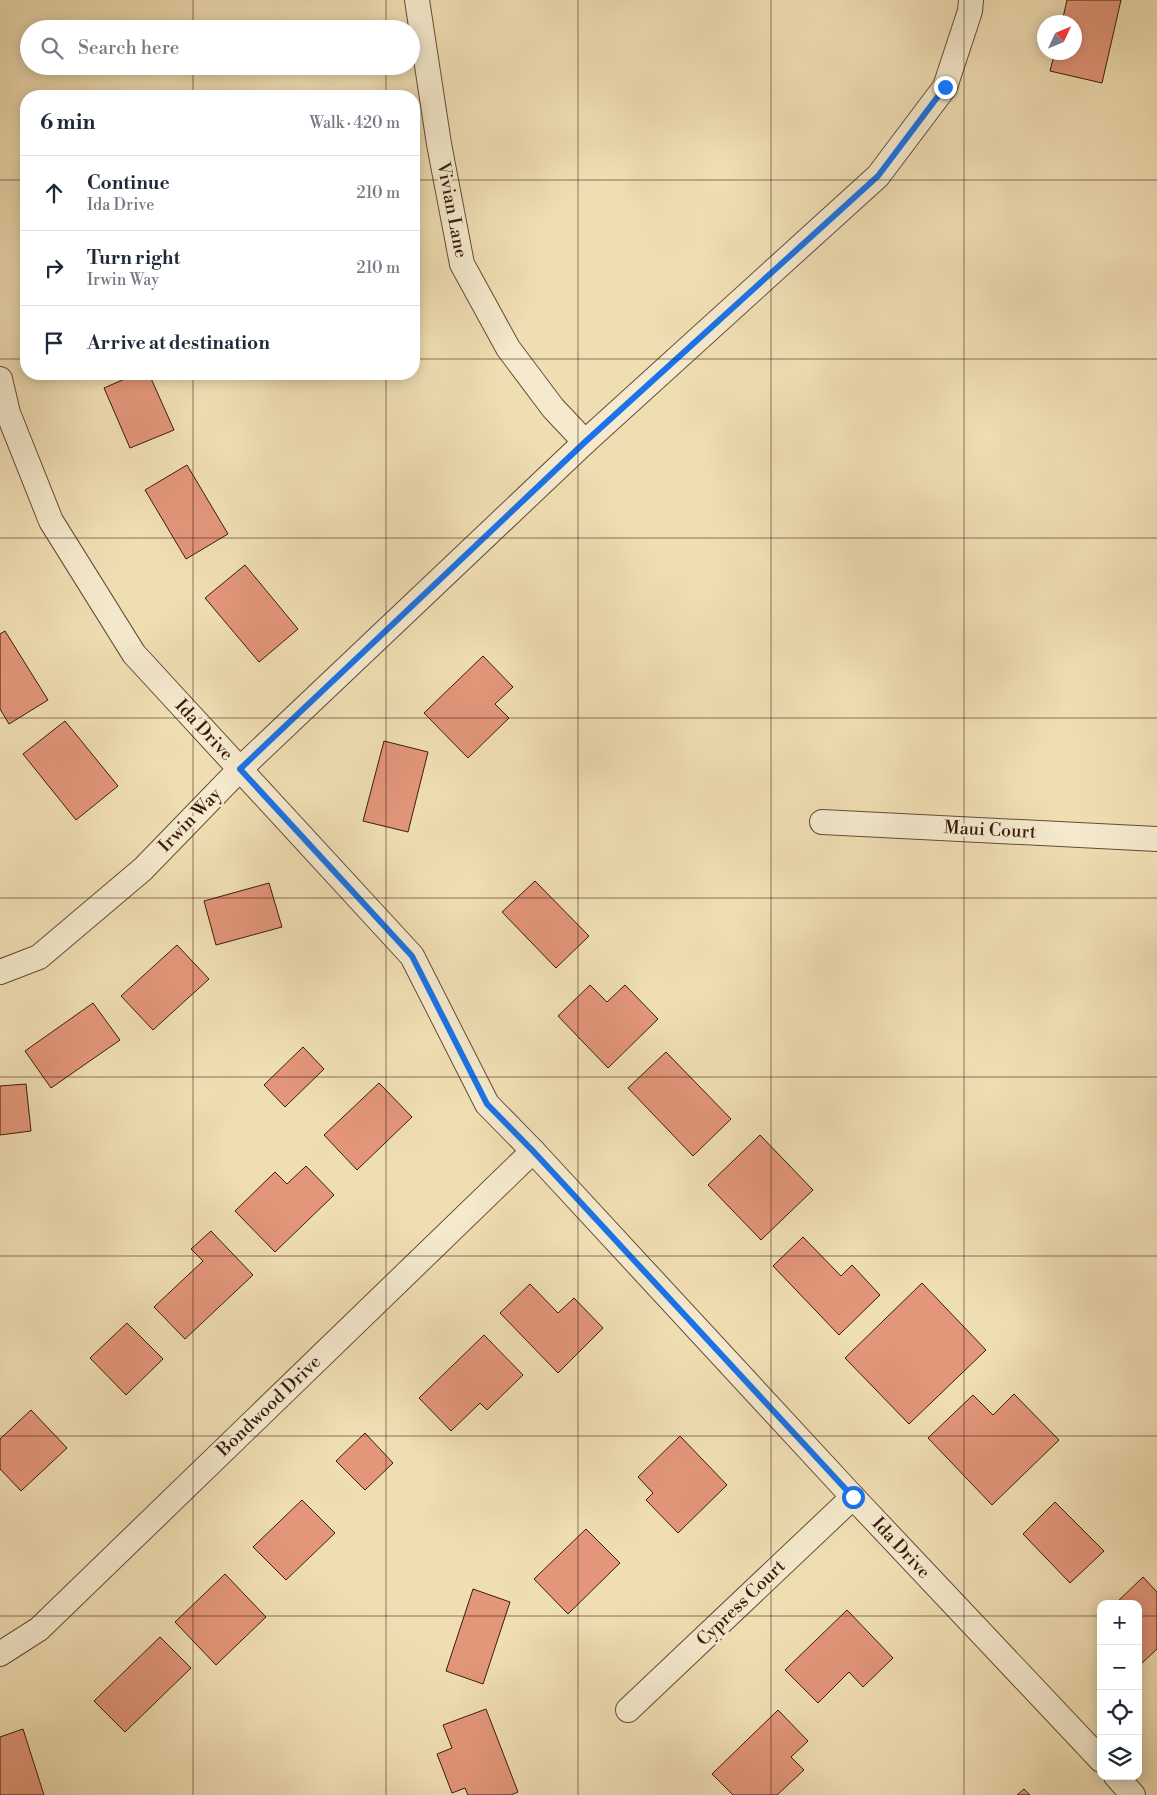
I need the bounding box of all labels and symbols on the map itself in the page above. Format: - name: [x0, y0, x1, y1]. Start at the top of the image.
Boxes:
- north arrow: [1037, 15, 1082, 60]
- route end: [934, 76, 957, 99]
- street label: Vivian Lane: [431, 159, 473, 260]
- street label: Ida Drive: [170, 694, 238, 766]
- street label: Irwin Way: [154, 783, 227, 857]
- street label: Maui Court: [943, 816, 1037, 844]
- street label: Bondwood Drive: [211, 1350, 326, 1462]
- route start: [842, 1486, 865, 1509]
- street label: Ida Drive: [867, 1512, 935, 1584]
- street label: Cypress Court: [692, 1554, 791, 1651]

